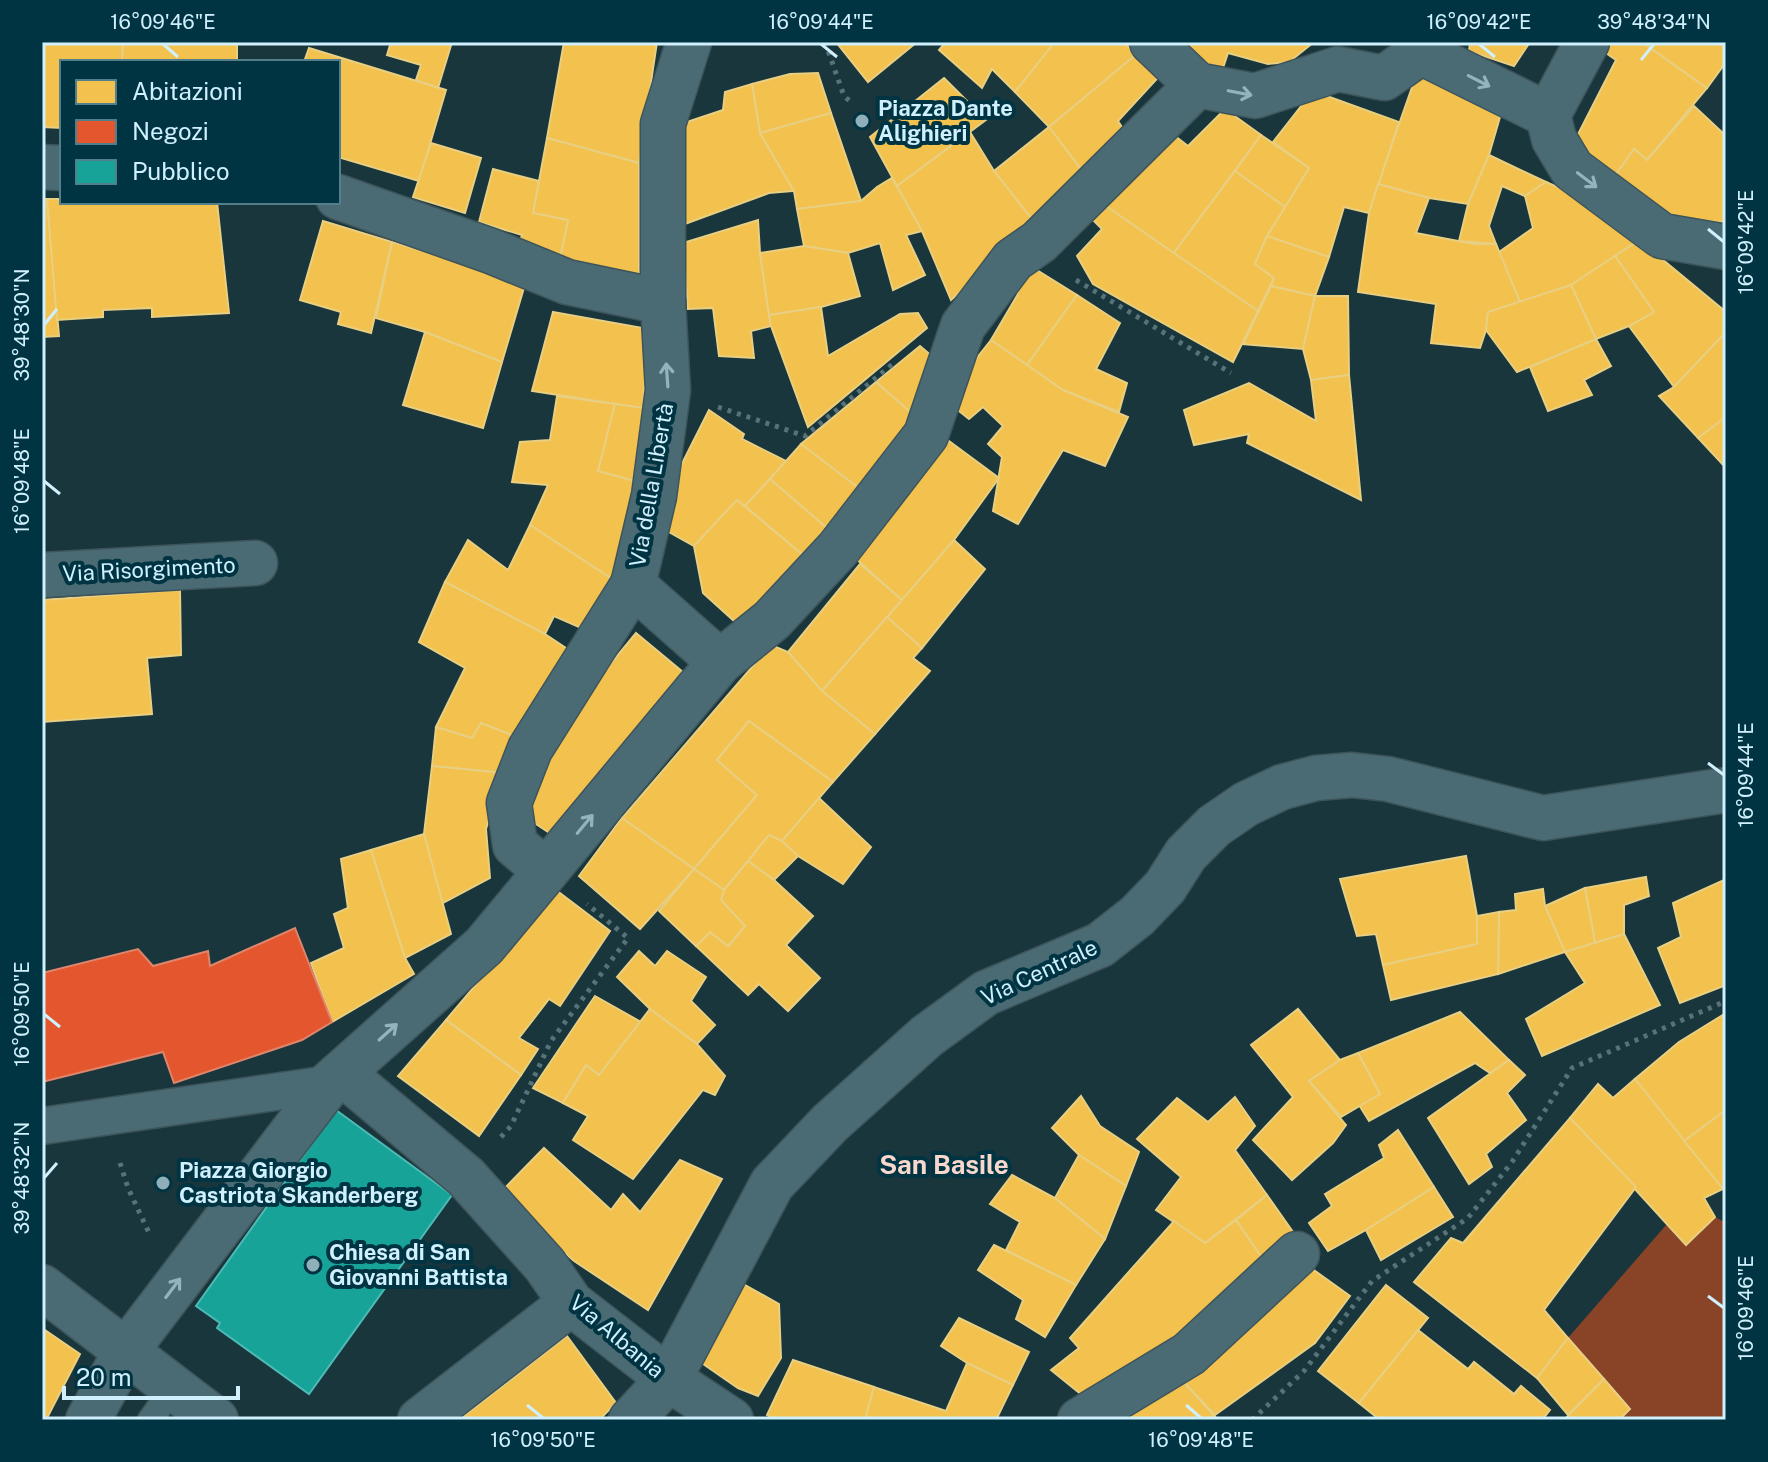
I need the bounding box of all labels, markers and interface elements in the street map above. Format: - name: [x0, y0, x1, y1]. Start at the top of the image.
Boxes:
- text: 16°09'46"E: [110, 10, 216, 34]
- text: 16°09'44"E: [768, 10, 874, 34]
- text: 16°09'42"E: [1427, 10, 1531, 34]
- text: 39°48'34"N: [1597, 10, 1711, 34]
- legend: [60, 60, 340, 204]
- one-way arrow: [1466, 73, 1490, 89]
- text: Abitazioni: [132, 77, 243, 105]
- one-way arrow: [1227, 87, 1252, 102]
- place label: Piazza Dante Alighieri: [878, 95, 1013, 146]
- marker: Piazza Dante Alighieri: [853, 112, 871, 130]
- text: Negozi: [132, 117, 209, 145]
- text: Pubblico: [132, 157, 230, 185]
- one-way arrow: [1576, 172, 1597, 189]
- text: 16°09'42"E: [1734, 190, 1758, 294]
- text: 39°48'30"N: [10, 269, 34, 382]
- one-way arrow: [660, 362, 675, 389]
- street label: Via della Libertà: [624, 401, 678, 569]
- text: 16°09'48"E: [10, 428, 34, 534]
- street label: Via Risorgimento: [62, 551, 236, 587]
- text: 16°09'44"E: [1734, 722, 1758, 828]
- one-way arrow: [576, 814, 594, 835]
- street label: Via Centrale: [977, 934, 1101, 1010]
- text: 16°09'50"E: [10, 961, 34, 1067]
- one-way arrow: [377, 1024, 397, 1042]
- text: 39°48'32"N: [10, 1122, 34, 1234]
- district label: San Basile: [879, 1149, 1009, 1180]
- place label: Piazza Giorgio Castriota Skanderberg: [179, 1157, 419, 1208]
- marker: Piazza Giorgio Castriota Skanderberg: [154, 1174, 172, 1192]
- place label: Chiesa di San Giovanni Battista: [329, 1239, 508, 1290]
- text: 16°09'46"E: [1734, 1255, 1758, 1361]
- marker: Chiesa di San Giovanni Battista: [304, 1256, 322, 1274]
- one-way arrow: [165, 1278, 182, 1299]
- street label: Via Albania: [564, 1289, 670, 1383]
- scale bar: [64, 1350, 238, 1400]
- text: 20 m: [76, 1363, 132, 1391]
- text: 16°09'50"E: [490, 1428, 596, 1452]
- text: 16°09'48"E: [1148, 1428, 1254, 1452]

